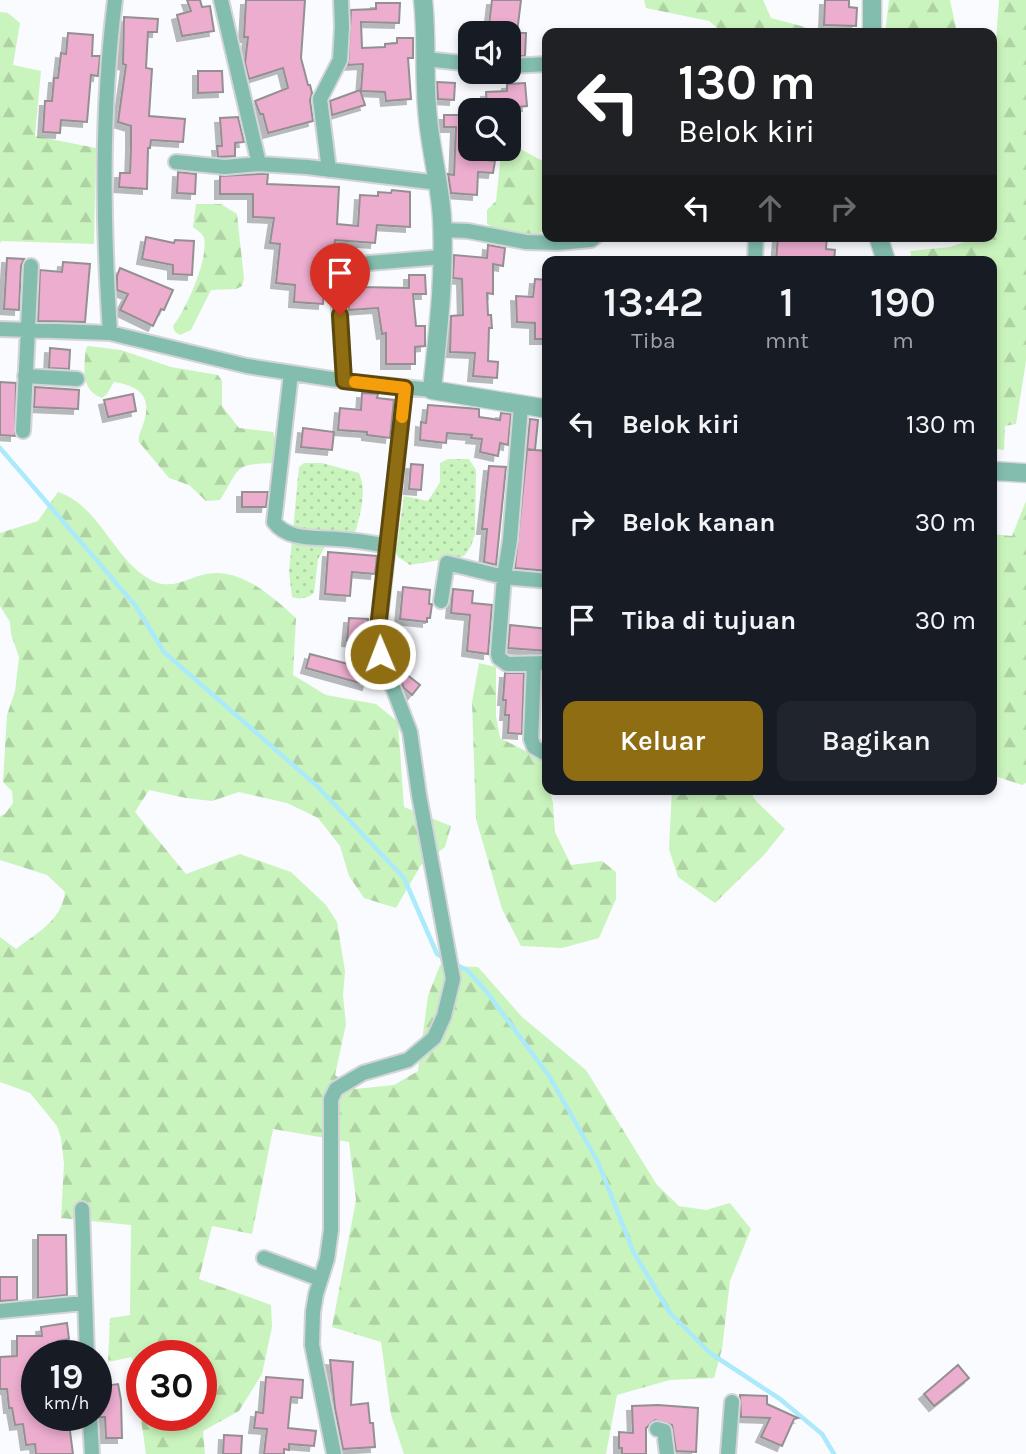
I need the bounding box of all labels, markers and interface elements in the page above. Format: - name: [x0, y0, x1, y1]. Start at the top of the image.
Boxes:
- map controls: [458, 21, 521, 161]
- button: sound: [458, 21, 521, 84]
- text: 130 m: [678, 54, 816, 111]
- icon: left: [563, 56, 654, 147]
- button: search: [458, 98, 521, 161]
- text: Belok kiri: [678, 113, 815, 150]
- icon: left: [678, 189, 716, 227]
- icon: ahead: [751, 189, 789, 227]
- icon: right: [824, 189, 862, 227]
- pin: [310, 243, 370, 315]
- icon: arrive: [321, 254, 359, 292]
- text: 13:42: [603, 277, 704, 327]
- text: 1: [780, 277, 794, 327]
- text: 190: [870, 277, 936, 327]
- text: Tiba: [631, 327, 676, 354]
- text: mnt: [765, 327, 809, 354]
- text: m: [892, 327, 914, 354]
- icon: left: [563, 405, 601, 443]
- text: Belok kiri: [622, 409, 740, 440]
- text: 130 m: [906, 409, 976, 440]
- icon: right: [563, 503, 601, 541]
- text: Belok kanan: [622, 507, 775, 538]
- text: 30 m: [915, 507, 976, 538]
- icon: arrive: [563, 601, 601, 639]
- text: Tiba di tujuan: [622, 605, 796, 636]
- text: 30 m: [915, 605, 976, 636]
- position arrow: [343, 617, 417, 691]
- button: Keluar: [563, 701, 763, 781]
- button: Bagikan: [777, 701, 976, 781]
- speed limit sign: 30: [126, 1340, 217, 1431]
- text: 19: [50, 1356, 83, 1397]
- text: km/h: [44, 1392, 89, 1414]

